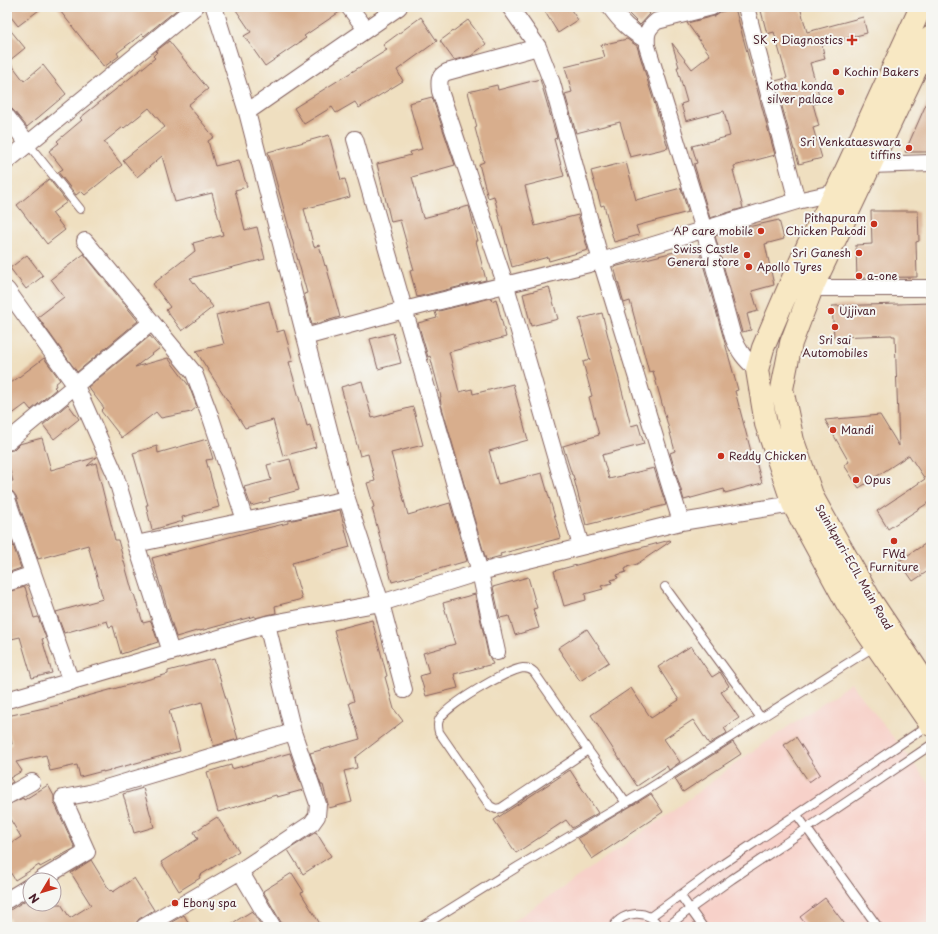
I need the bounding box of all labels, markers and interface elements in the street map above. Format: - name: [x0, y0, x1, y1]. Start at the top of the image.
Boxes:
- place label: SK + Diagnostics: [753, 31, 843, 48]
- marker: SK + Diagnostics: [846, 34, 858, 46]
- place label: Kochin Bakers: [844, 63, 919, 80]
- marker: Kochin Bakers: [831, 67, 841, 77]
- place label: Kotha konda silver palace: [766, 77, 833, 107]
- marker: Kotha konda silver palace: [836, 87, 846, 97]
- place label: Sri Venkataeswara tiffins: [800, 133, 901, 163]
- marker: Sri Venkataeswara tiffins: [904, 143, 914, 153]
- place label: Pithapuram Chicken Pakodi: [786, 209, 866, 239]
- marker: Pithapuram Chicken Pakodi: [869, 219, 879, 229]
- place label: AP care mobile: [673, 222, 754, 239]
- marker: AP care mobile: [756, 226, 766, 236]
- place label: Swiss Castle General store: [667, 240, 739, 270]
- place label: Sri Ganesh: [792, 244, 851, 261]
- marker: Sri Ganesh: [854, 248, 864, 258]
- marker: Swiss Castle General store: [742, 250, 752, 260]
- place label: Apollo Tyres: [757, 258, 822, 275]
- marker: Apollo Tyres: [744, 262, 754, 272]
- place label: a-one: [867, 267, 898, 284]
- marker: a-one: [854, 271, 864, 281]
- place label: Ujjivan: [839, 302, 876, 319]
- marker: Ujjivan: [826, 306, 836, 316]
- marker: Sri sai Automobiles: [830, 322, 840, 332]
- place label: Sri sai Automobiles: [802, 331, 868, 361]
- place label: Mandi: [841, 421, 874, 438]
- marker: Mandi: [828, 425, 838, 435]
- place label: Reddy Chicken: [729, 447, 807, 464]
- marker: Reddy Chicken: [716, 451, 726, 461]
- place label: Opus: [864, 471, 891, 488]
- marker: Opus: [851, 475, 861, 485]
- street label: Sainikpuri-ECIL Main Road: [811, 501, 897, 633]
- marker: FWd Furniture: [889, 536, 899, 546]
- place label: FWd Furniture: [869, 545, 919, 575]
- north arrow: [22, 872, 62, 912]
- text: N: [24, 890, 43, 907]
- place label: Ebony spa: [183, 894, 237, 911]
- marker: Ebony spa: [170, 898, 180, 908]

